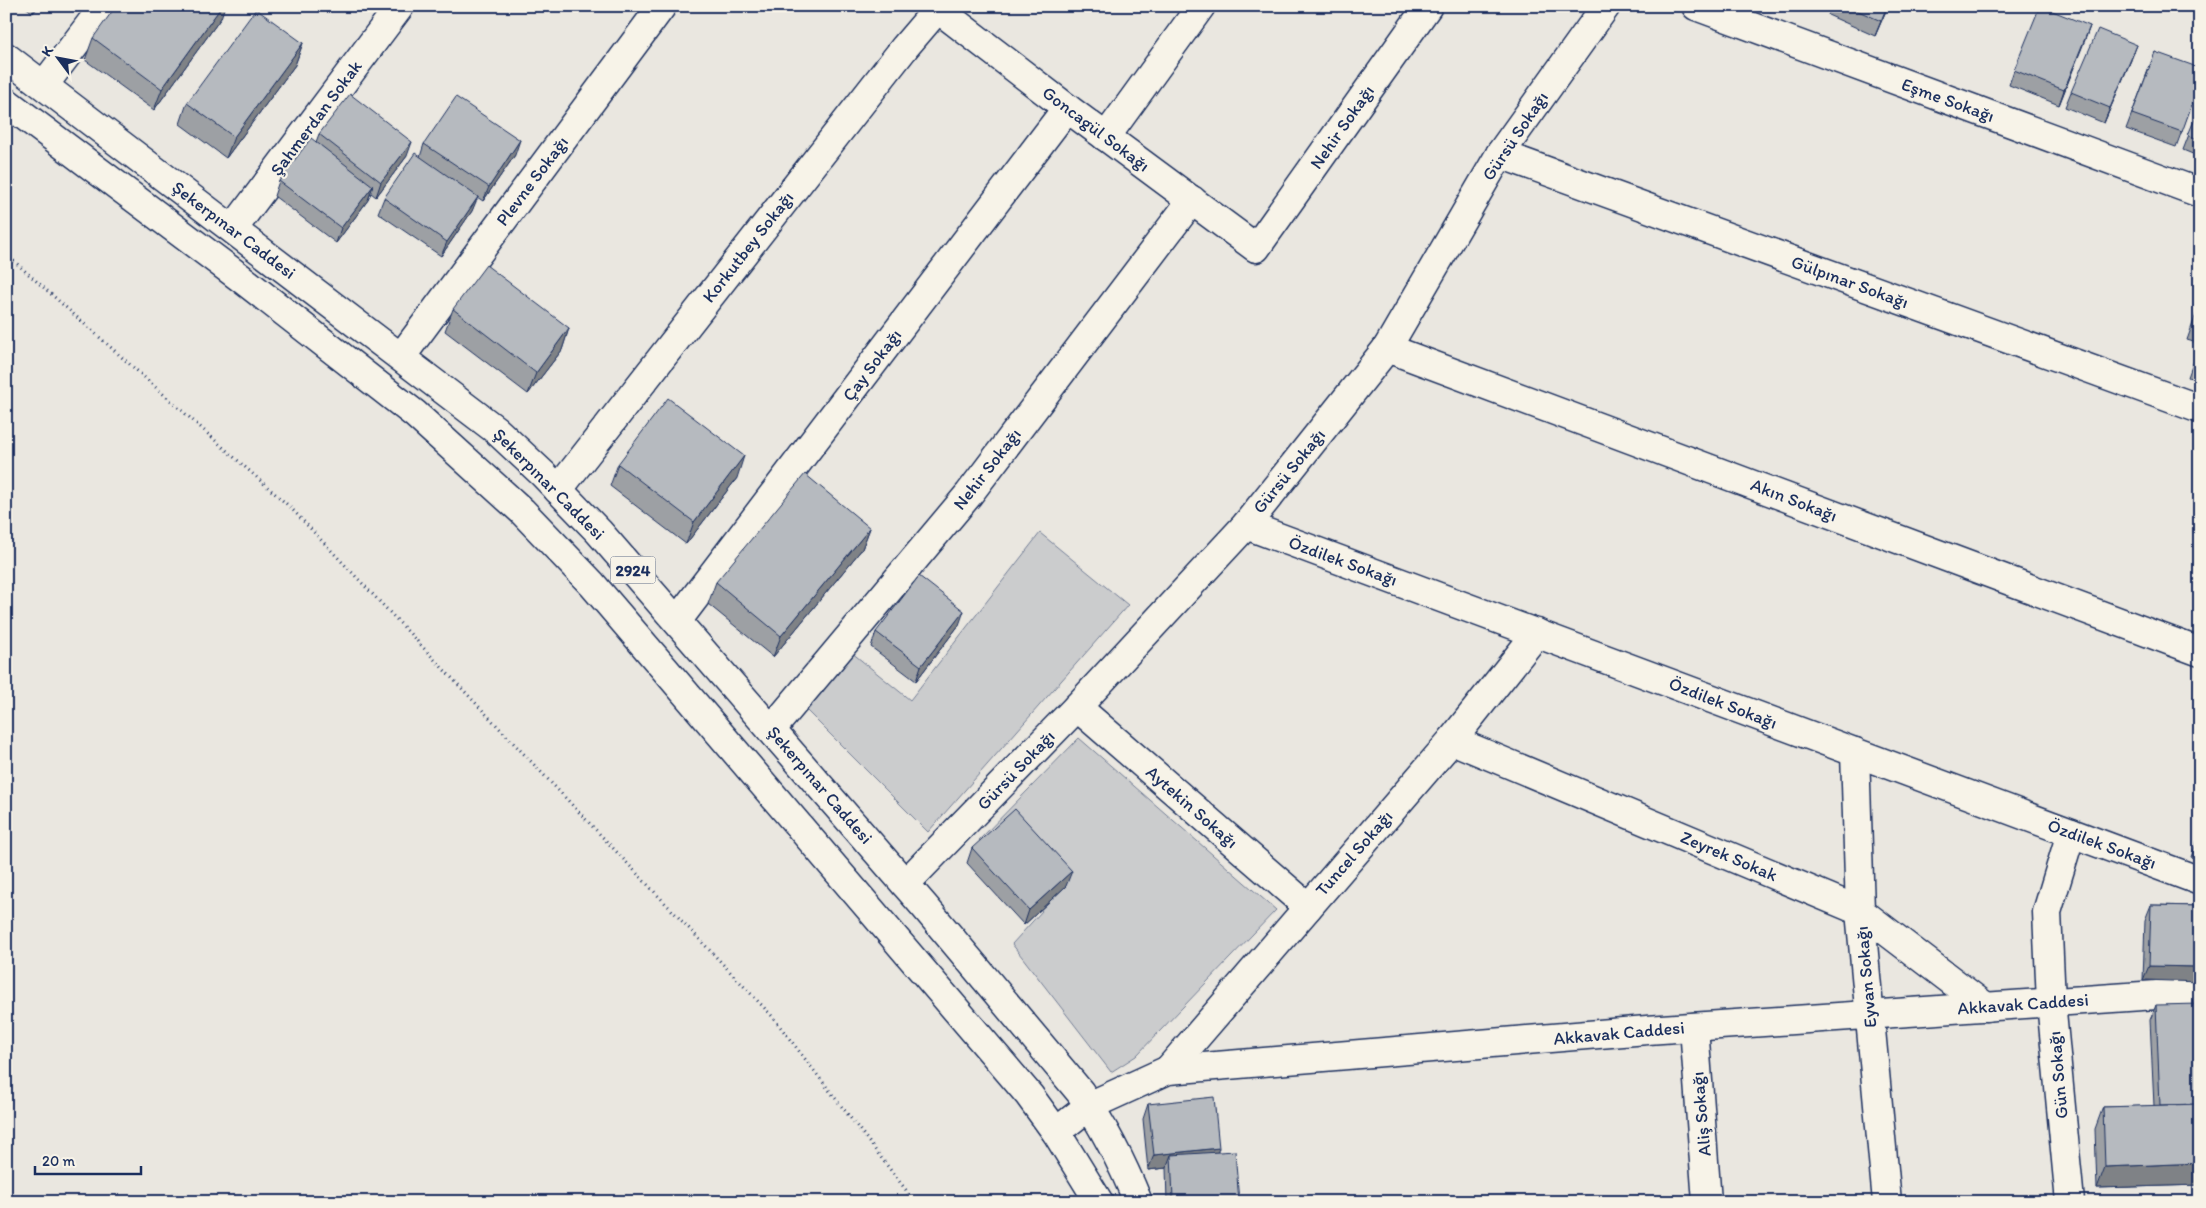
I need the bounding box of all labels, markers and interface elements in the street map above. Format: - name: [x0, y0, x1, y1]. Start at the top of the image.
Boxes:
- north arrow: [32, 32, 82, 82]
- text: K: [38, 42, 58, 60]
- street label: Şahmerdan Sokak: [265, 55, 367, 180]
- street label: Eşme Sokağı: [1899, 73, 1997, 127]
- street label: Goncagül Sokağı: [1038, 81, 1154, 177]
- street label: Nehir Sokağı: [1305, 81, 1379, 173]
- street label: Gürsü Sokağı: [1477, 87, 1553, 185]
- street label: Plevne Sokağı: [491, 132, 573, 230]
- street label: Şekerpınar Caddesi: [168, 176, 300, 284]
- street label: Korkutbey Sokağı: [698, 187, 798, 307]
- street label: Gülpınar Sokağı: [1788, 251, 1912, 313]
- street label: Çay Sokağı: [838, 324, 906, 406]
- street label: Şekerpınar Caddesi: [488, 423, 610, 545]
- street label: Nehir Sokağı: [948, 424, 1026, 514]
- street label: Gürsü Sokağı: [1248, 424, 1330, 518]
- street label: Akın Sokağı: [1748, 473, 1840, 527]
- street label: Özdilek Sokağı: [1286, 531, 1400, 591]
- road number: 2924: [610, 556, 656, 584]
- street label: Özdilek Sokağı: [1666, 672, 1780, 734]
- street label: Şekerpınar Caddesi: [763, 721, 877, 849]
- street label: Gürsü Sokağı: [972, 725, 1060, 815]
- street label: Aytekin Sokağı: [1141, 761, 1243, 853]
- street label: Tuncel Sokağı: [1311, 806, 1397, 900]
- street label: Özdilek Sokağı: [2045, 814, 2159, 874]
- street label: Zeyrek Sokak: [1677, 826, 1781, 886]
- street label: Eyvan Sokağı: [1851, 925, 1881, 1029]
- street label: Akkavak Caddesi: [1957, 988, 2089, 1020]
- street label: Akkavak Caddesi: [1553, 1016, 1685, 1050]
- street label: Gün Sokağı: [2043, 1030, 2073, 1120]
- street label: Aliş Sokağı: [1686, 1071, 1716, 1157]
- scale bar: [35, 1143, 141, 1175]
- text: 20 m: [42, 1152, 76, 1170]

